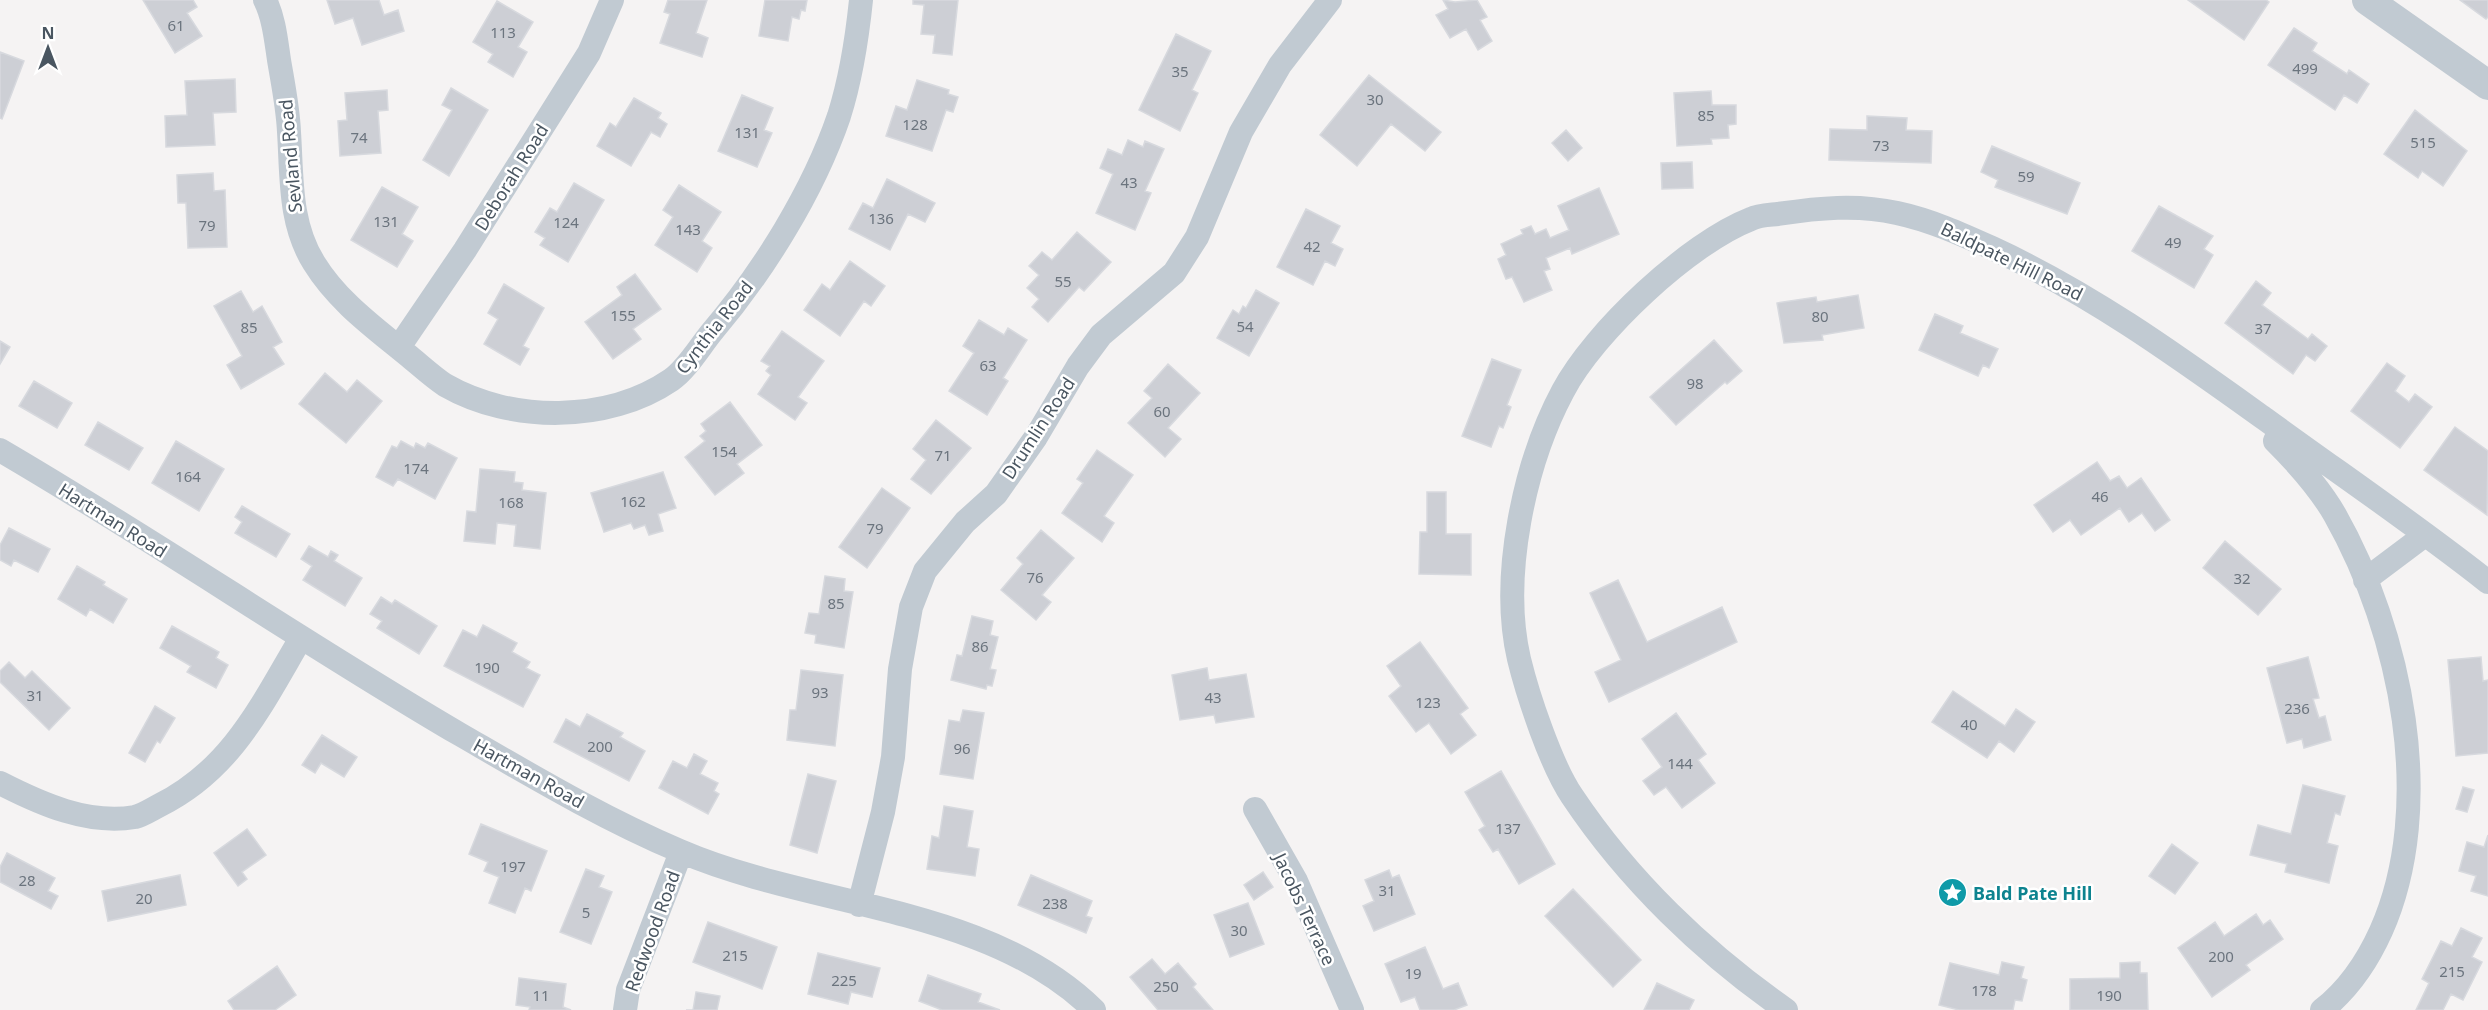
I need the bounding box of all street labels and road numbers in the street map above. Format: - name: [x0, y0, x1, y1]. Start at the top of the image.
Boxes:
- street label: Sevland Road: [273, 98, 307, 214]
- street label: Deborah Road: [469, 119, 553, 235]
- street label: Baldpate Hill Road: [1937, 216, 2087, 306]
- street label: Cynthia Road: [670, 275, 758, 379]
- street label: Drumlin Road: [996, 372, 1080, 484]
- street label: Hartman Road: [54, 477, 172, 563]
- street label: Hartman Road: [469, 733, 589, 813]
- street label: Jacobs Terrace: [1268, 847, 1341, 969]
- street label: Redwood Road: [619, 867, 685, 995]

